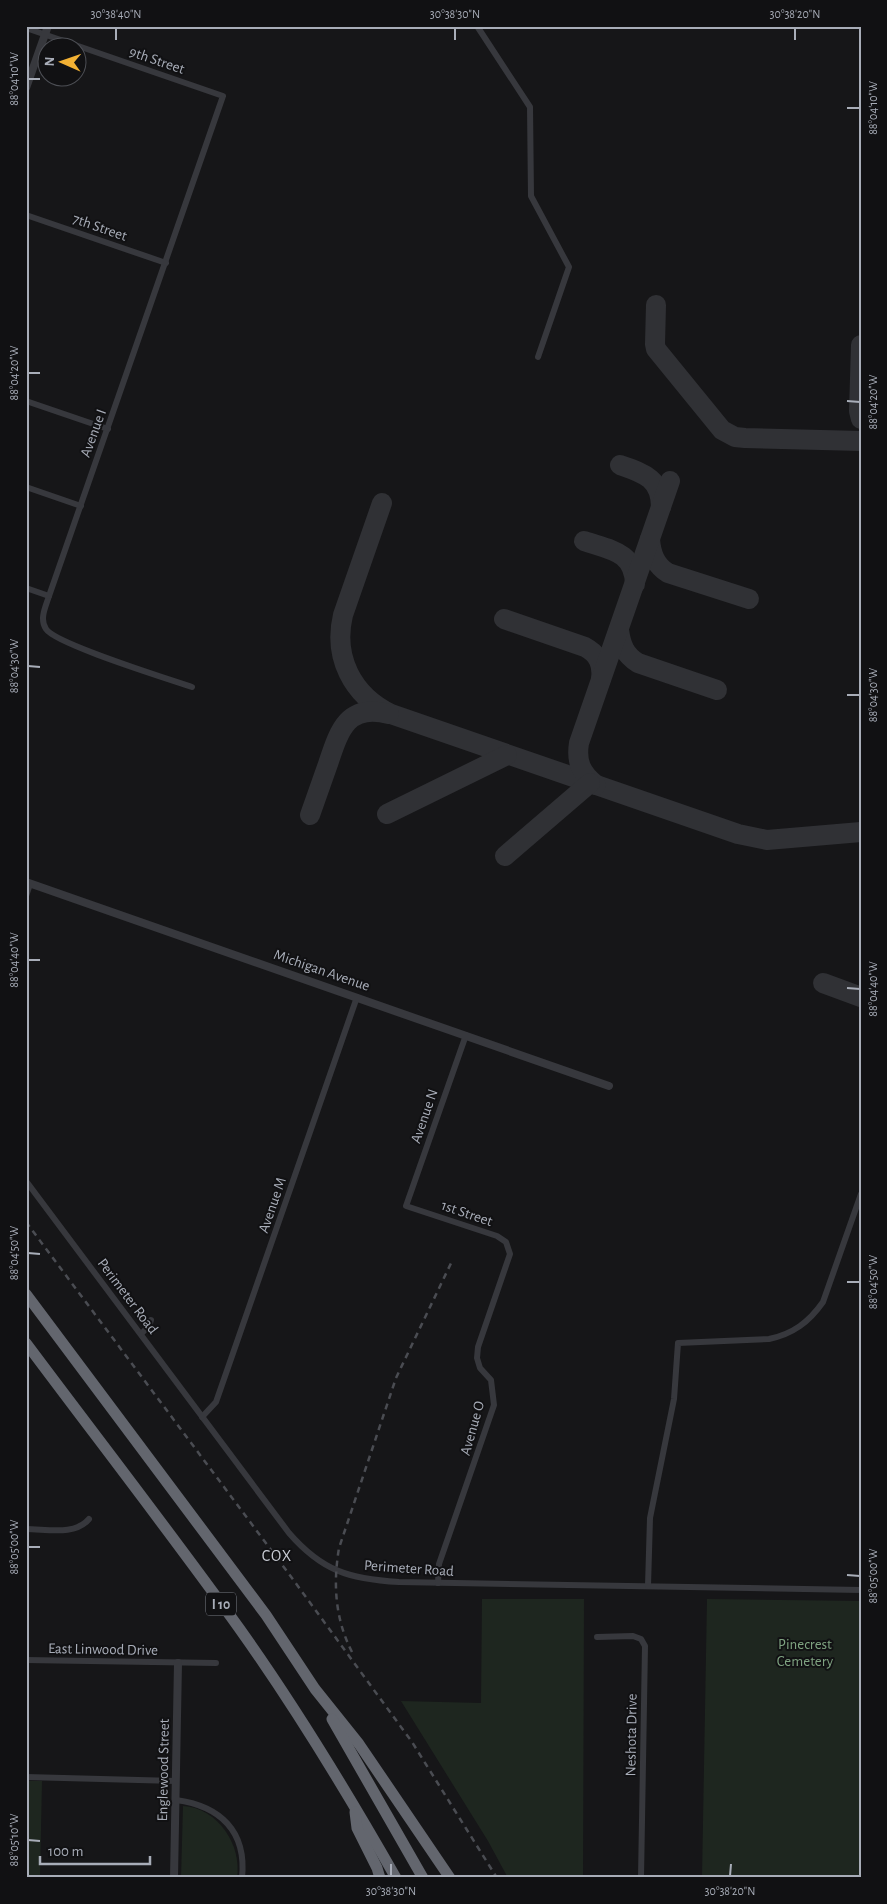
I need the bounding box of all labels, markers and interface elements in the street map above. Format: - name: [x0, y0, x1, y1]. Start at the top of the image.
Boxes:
- text: 30°38'40"N: [90, 8, 142, 20]
- text: 30°38'30"N: [430, 8, 480, 20]
- text: 30°38'20"N: [770, 8, 820, 20]
- north arrow: [38, 38, 88, 88]
- street label: 9th Street: [127, 44, 187, 77]
- text: 88°04'10"W: [8, 52, 20, 106]
- text: N: [43, 56, 57, 67]
- text: 88°04'10"W: [867, 81, 879, 135]
- street label: 7th Street: [71, 211, 129, 244]
- text: 88°04'20"W: [8, 345, 20, 401]
- text: 88°04'20"W: [867, 374, 879, 430]
- street label: Avenue I: [78, 407, 109, 459]
- text: 88°04'30"W: [8, 638, 20, 693]
- text: 88°04'30"W: [867, 667, 879, 722]
- text: 88°04'40"W: [8, 932, 20, 988]
- street label: Michigan Avenue: [272, 947, 372, 994]
- text: 88°04'40"W: [867, 961, 879, 1017]
- street label: Avenue N: [408, 1087, 441, 1145]
- street label: Avenue M: [256, 1175, 289, 1235]
- street label: 1st Street: [439, 1198, 495, 1229]
- text: 88°04'50"W: [8, 1225, 20, 1280]
- text: 88°04'50"W: [867, 1254, 879, 1309]
- street label: Perimeter Road: [94, 1256, 161, 1337]
- street label: Avenue O: [458, 1399, 487, 1457]
- text: 88°05'00"W: [8, 1519, 20, 1575]
- district label: COX: [262, 1548, 292, 1564]
- text: 88°05'00"W: [867, 1548, 879, 1604]
- street label: Perimeter Road: [363, 1558, 455, 1579]
- road number: I 10: [206, 1592, 236, 1616]
- park label: Pinecrest Cemetery: [777, 1637, 834, 1669]
- street label: East Linwood Drive: [48, 1641, 158, 1658]
- street label: Neshota Drive: [623, 1693, 640, 1777]
- street label: Englewood Street: [155, 1718, 172, 1822]
- text: 88°05'10"W: [8, 1813, 20, 1866]
- scale bar: [40, 1834, 150, 1866]
- text: 100 m: [48, 1844, 83, 1859]
- text: 30°38'30"N: [366, 1885, 416, 1897]
- text: 30°38'20"N: [705, 1885, 755, 1897]

